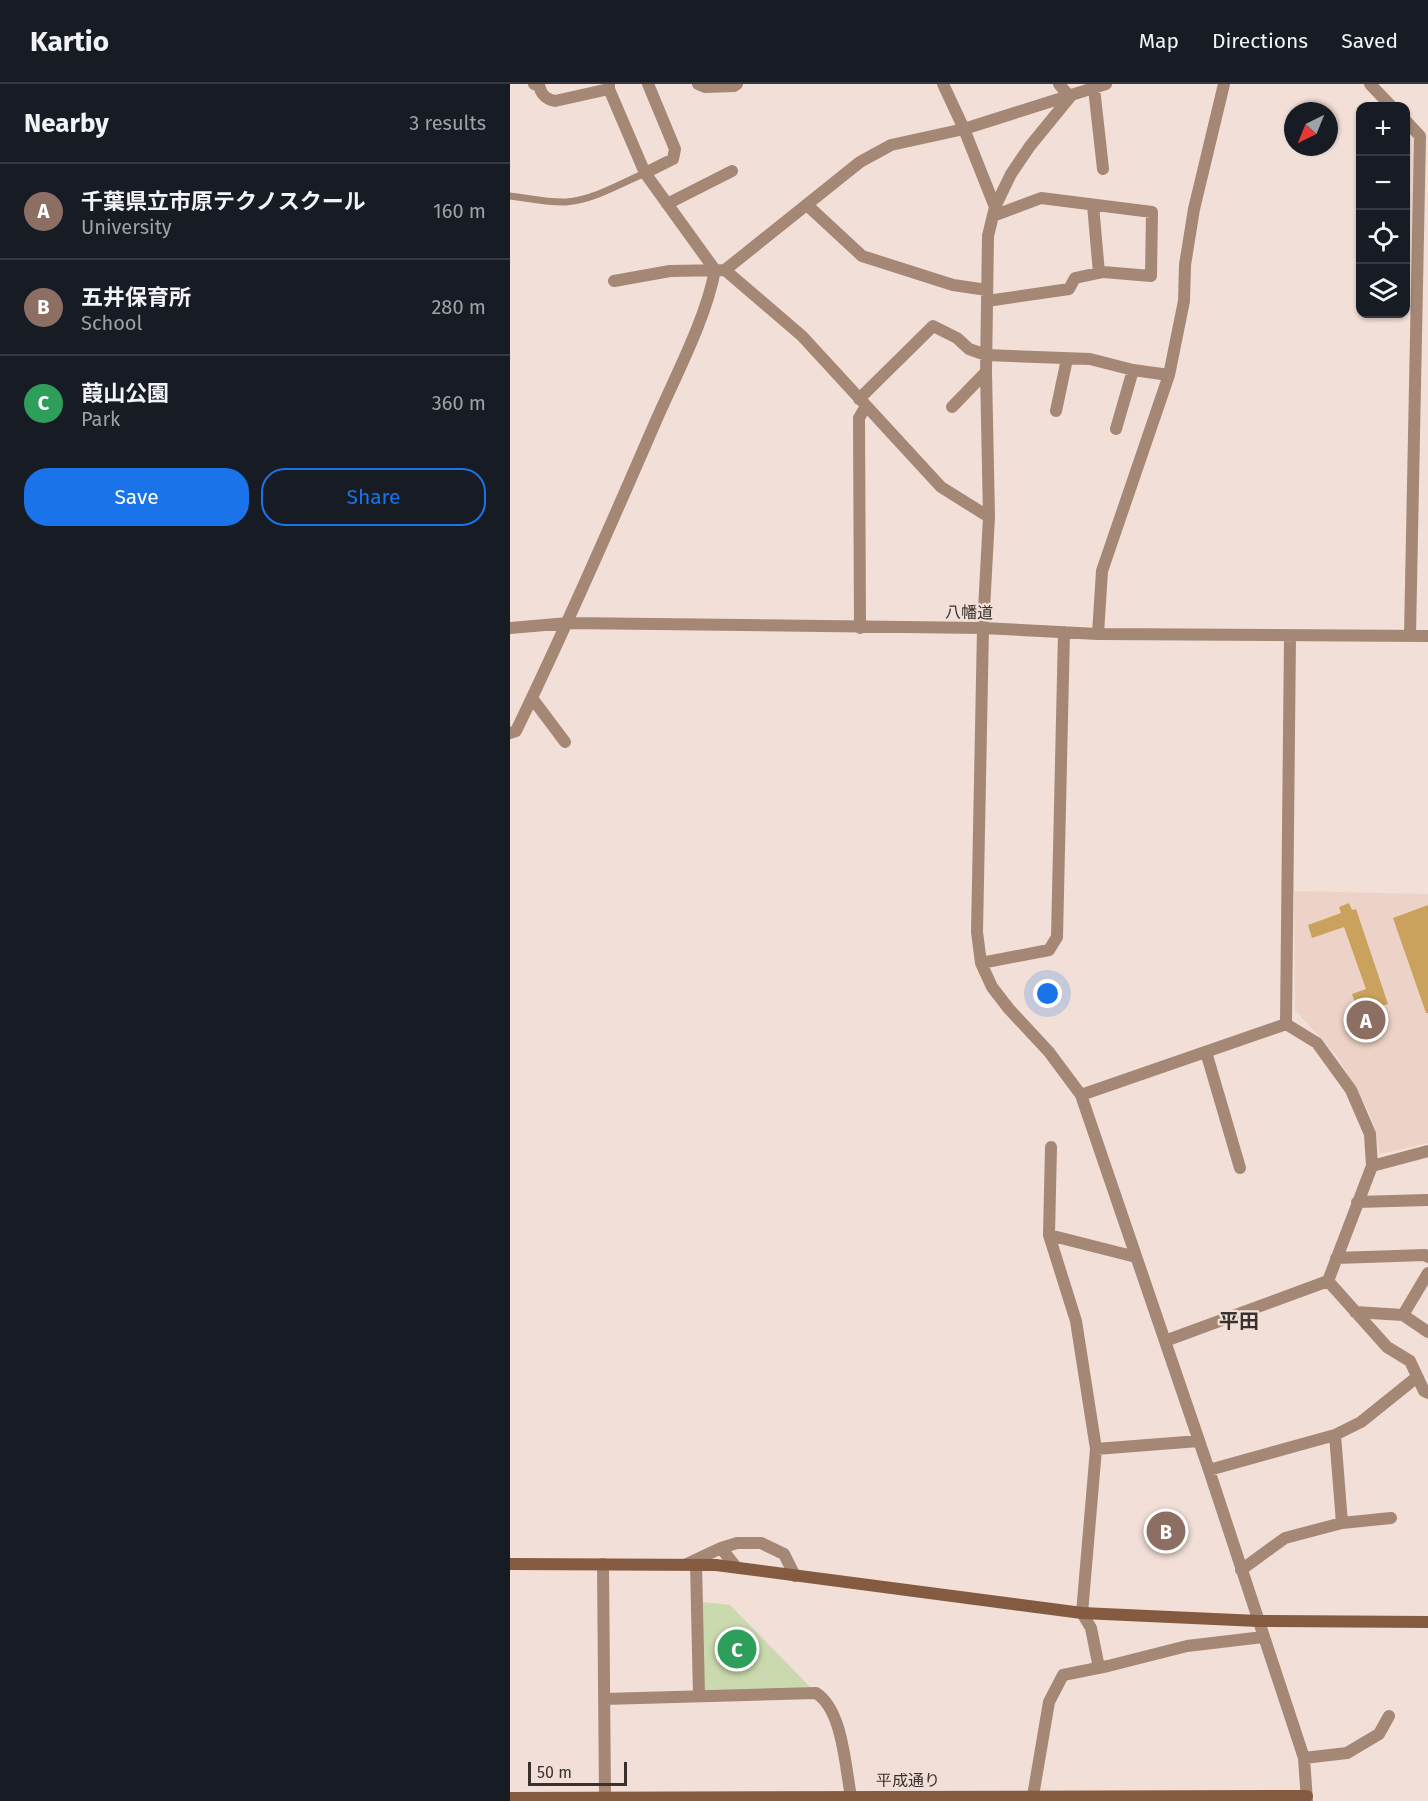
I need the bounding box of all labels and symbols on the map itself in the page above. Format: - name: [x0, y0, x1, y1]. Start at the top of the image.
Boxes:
- north arrow: [1284, 102, 1338, 156]
- street label: 八幡道: [945, 603, 993, 622]
- your location: [1033, 979, 1062, 1008]
- pin: A: [1346, 998, 1386, 1042]
- district label: 平田: [1219, 1309, 1259, 1333]
- pin: B: [1146, 1508, 1186, 1554]
- pin: C: [718, 1626, 756, 1672]
- scale bar: [528, 1759, 627, 1786]
- street label: 平成通り: [876, 1771, 940, 1790]

